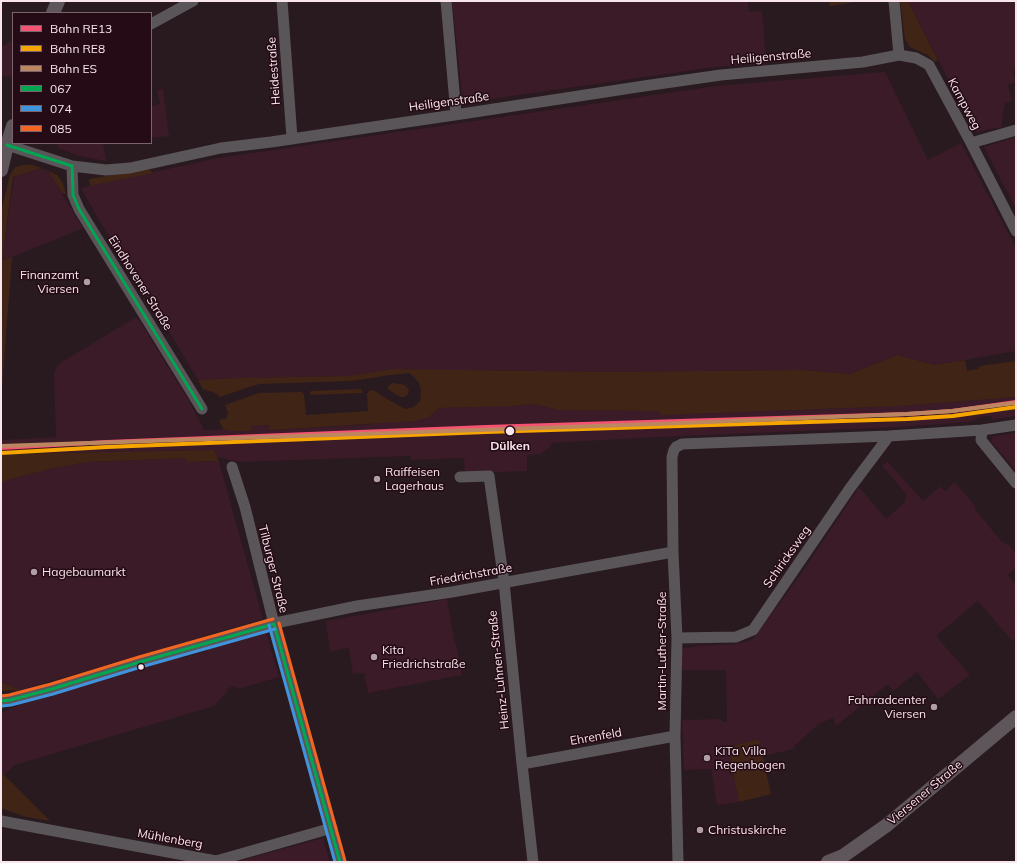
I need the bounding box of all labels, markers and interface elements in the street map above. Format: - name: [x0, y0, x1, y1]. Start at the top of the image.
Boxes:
- legend: [12, 12, 152, 144]
- text: Bahn RE13: [50, 21, 112, 36]
- street label: Heidestraße: [264, 37, 284, 105]
- text: Bahn RE8: [50, 41, 105, 56]
- street label: Heiligenstraße: [730, 46, 812, 68]
- text: Bahn ES: [50, 61, 97, 76]
- street label: Kampweg: [944, 76, 984, 132]
- text: 067: [50, 81, 72, 96]
- street label: Heiligenstraße: [408, 89, 490, 115]
- text: 074: [50, 101, 72, 116]
- text: 085: [50, 121, 72, 136]
- street label: Eindhovener Straße: [105, 233, 175, 333]
- place label: Finanzamt Viersen: [20, 268, 79, 296]
- marker: Finanzamt Viersen: [82, 277, 92, 287]
- marker: Dülken: [504, 425, 516, 437]
- place label: Dülken: [490, 439, 530, 453]
- place label: Raiffeisen Lagerhaus: [385, 465, 444, 493]
- marker: Raiffeisen Lagerhaus: [372, 474, 382, 484]
- street label: Schiricksweg: [760, 523, 814, 591]
- street label: Tilburger Straße: [255, 524, 291, 614]
- street label: Friedrichstraße: [429, 561, 513, 589]
- place label: Hagebaumarkt: [42, 565, 126, 579]
- marker: Hagebaumarkt: [29, 567, 39, 577]
- street label: Martin-Luther-Straße: [655, 592, 669, 710]
- street label: Heinz-Luhnen-Straße: [486, 610, 512, 730]
- place label: Kita Friedrichstraße: [382, 643, 465, 671]
- marker: Kita Friedrichstraße: [369, 652, 379, 662]
- unlabelled marker: [136, 662, 146, 672]
- place label: Fahrradcenter Viersen: [848, 693, 926, 721]
- marker: Fahrradcenter Viersen: [929, 702, 939, 712]
- street label: Ehrenfeld: [569, 725, 623, 749]
- place label: KiTa Villa Regenbogen: [715, 744, 785, 772]
- marker: KiTa Villa Regenbogen: [702, 753, 712, 763]
- street label: Viersener Straße: [885, 758, 965, 828]
- place label: Christuskirche: [708, 823, 786, 837]
- marker: Christuskirche: [695, 825, 705, 835]
- street label: Mühlenberg: [136, 826, 204, 852]

